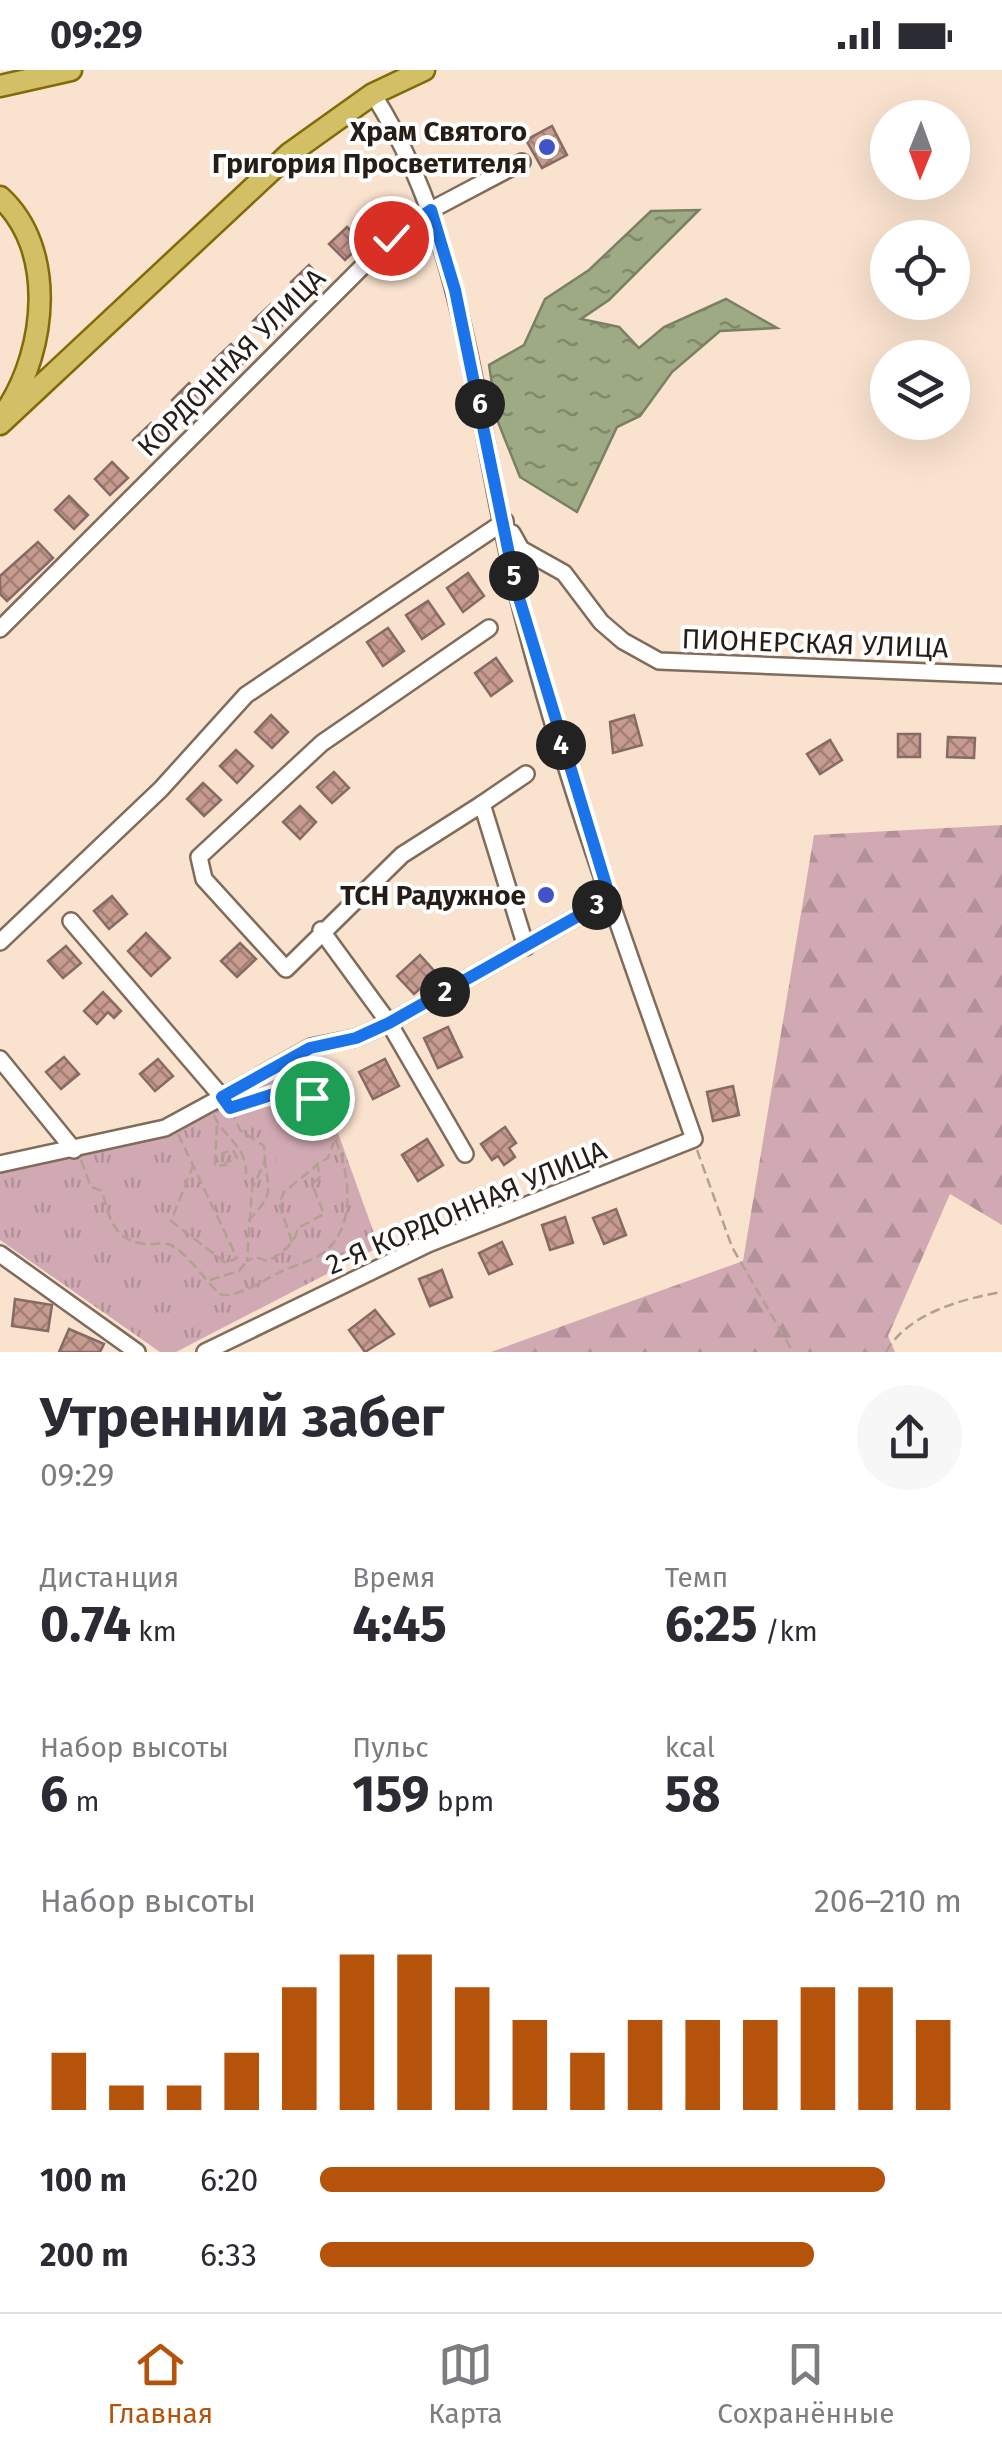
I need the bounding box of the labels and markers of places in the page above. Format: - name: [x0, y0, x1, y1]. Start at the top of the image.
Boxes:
- place label: Храм Святого Григория Просветителя: [212, 115, 527, 180]
- marker: Храм Святого Григория Просветителя: [536, 136, 558, 158]
- pin: [349, 196, 434, 281]
- pin: 6: [455, 379, 505, 429]
- pin: 5: [489, 551, 539, 601]
- pin: 4: [536, 720, 586, 770]
- place label: ТСН Радужное: [340, 879, 526, 912]
- pin: 3: [572, 880, 622, 930]
- marker: ТСН Радужное: [535, 884, 557, 906]
- pin: 2: [420, 967, 470, 1017]
- pin: [270, 1056, 355, 1141]

